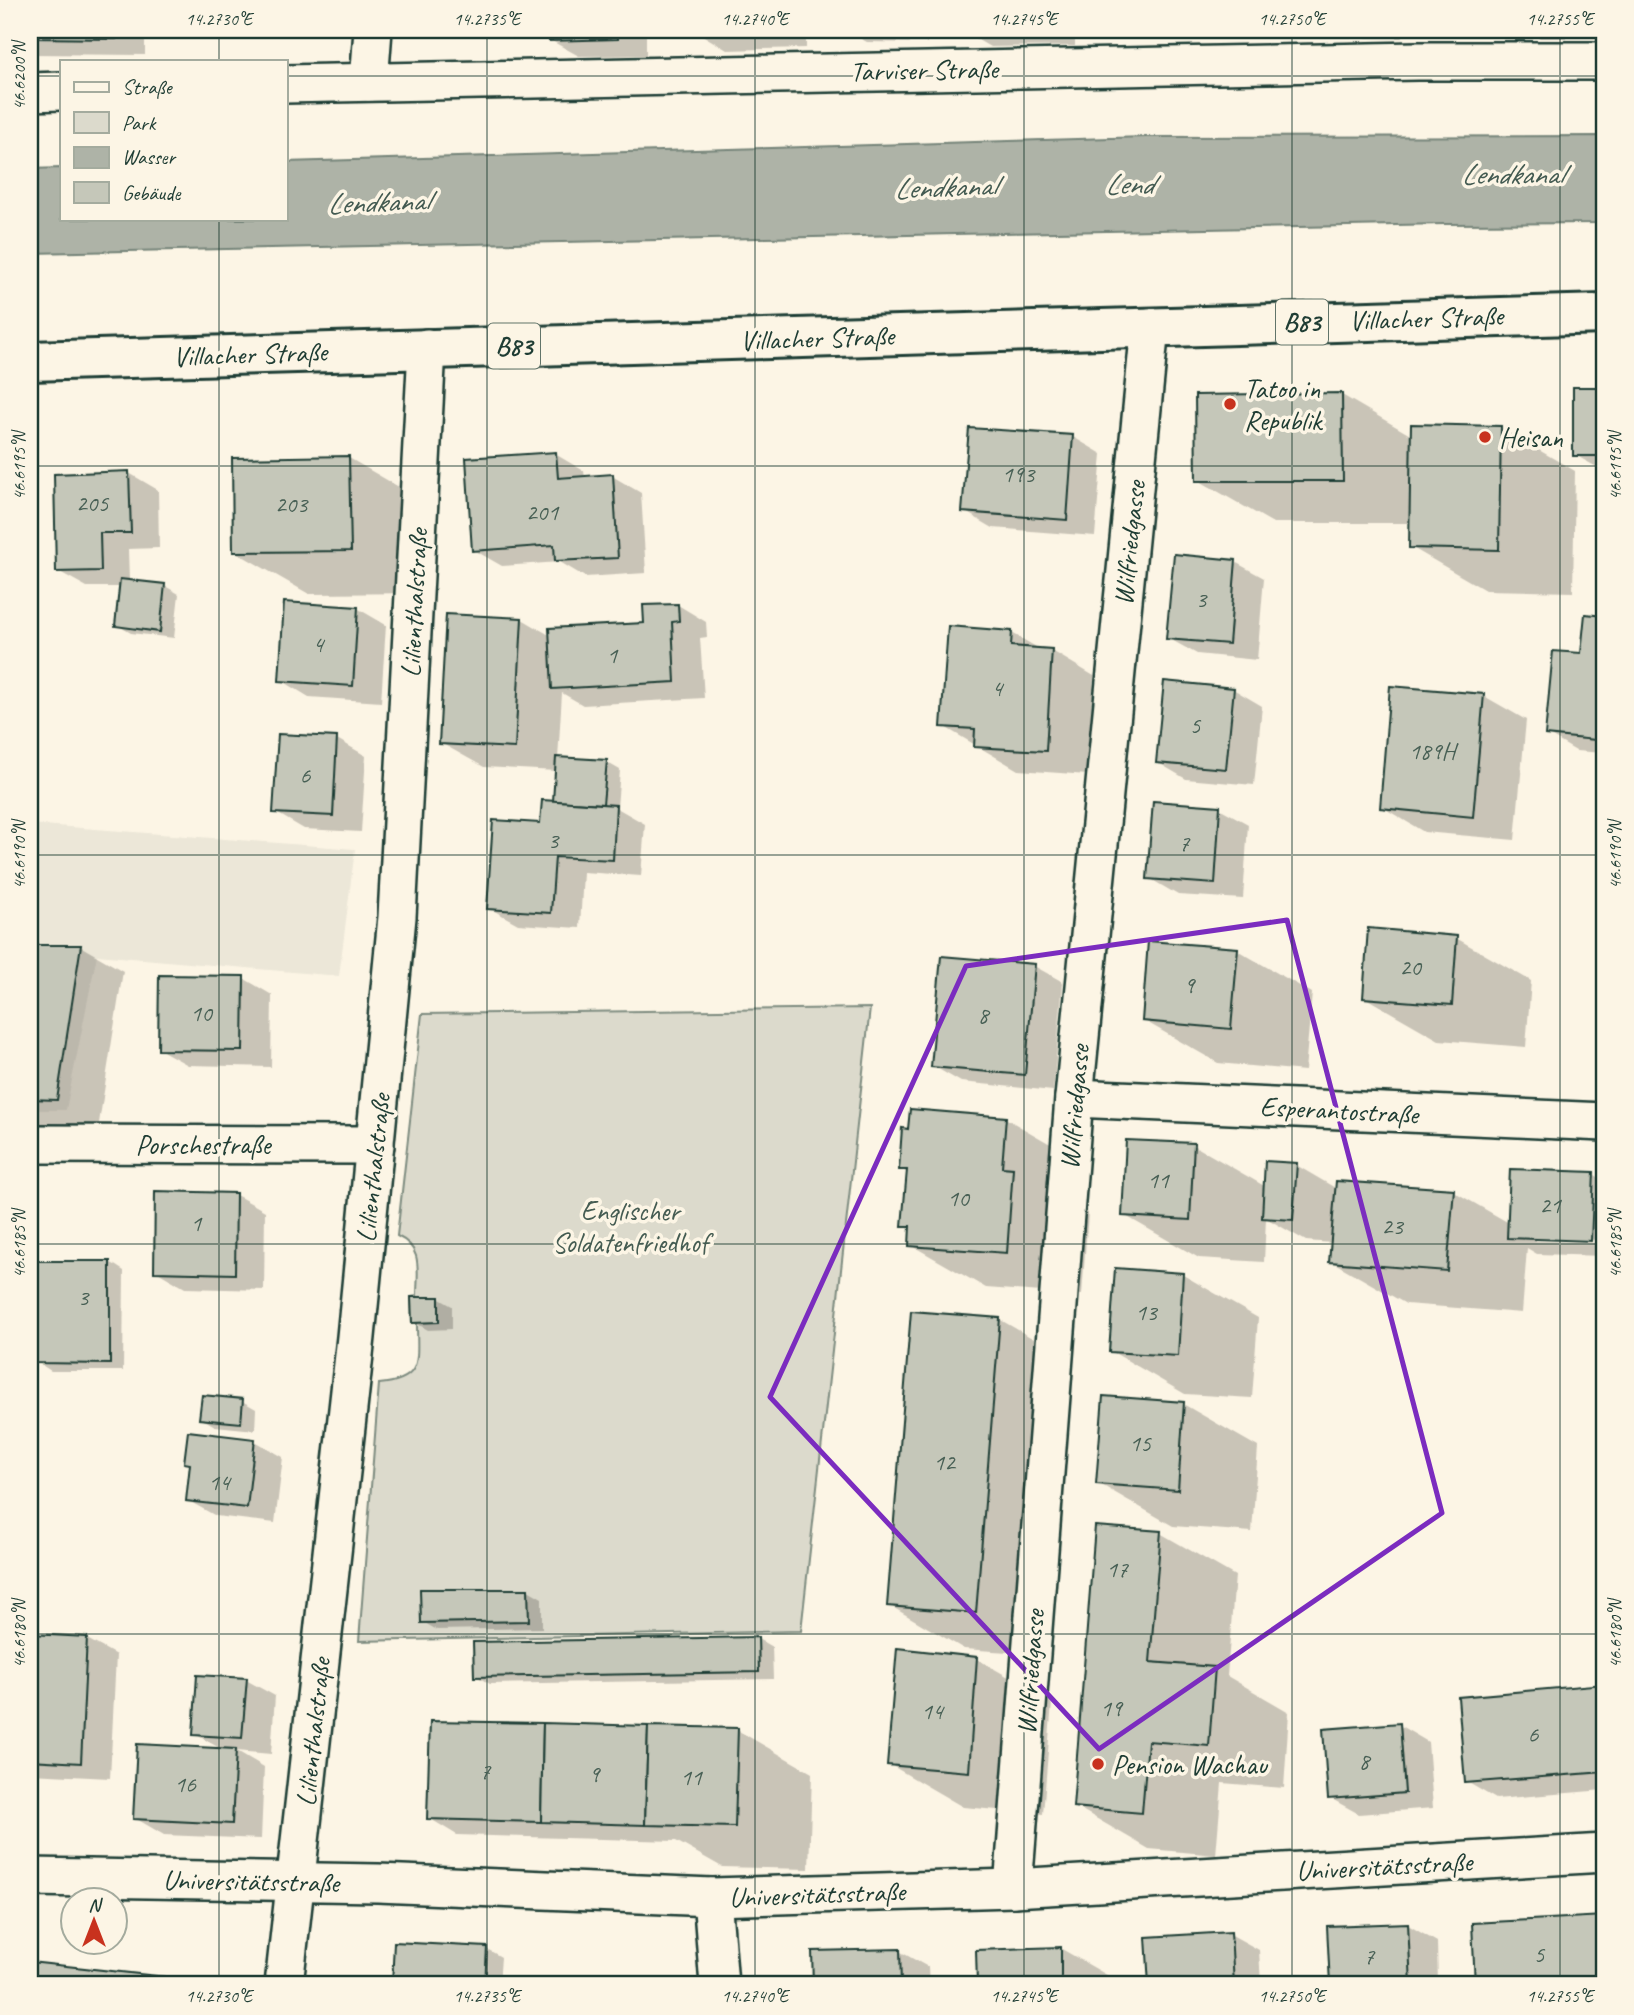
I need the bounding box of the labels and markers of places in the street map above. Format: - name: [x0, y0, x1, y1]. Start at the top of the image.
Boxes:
- place label: Tatoo in Republik: [1244, 371, 1324, 438]
- marker: Tatoo in Republik: [1222, 396, 1238, 412]
- place label: Heisan: [1499, 420, 1563, 455]
- marker: Heisan: [1477, 429, 1493, 445]
- place label: Pension Wachau: [1112, 1747, 1268, 1782]
- marker: Pension Wachau: [1090, 1756, 1106, 1772]

